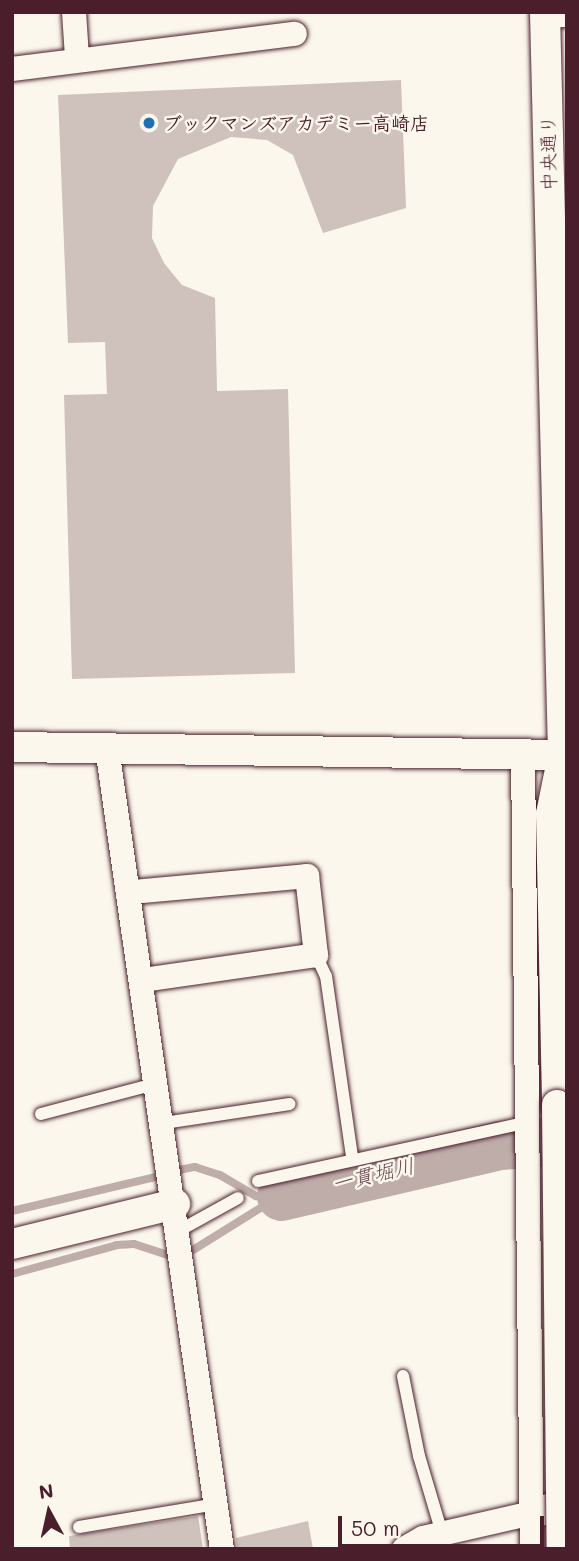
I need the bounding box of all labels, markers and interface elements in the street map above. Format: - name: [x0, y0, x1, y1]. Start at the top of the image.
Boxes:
- place label: ブックマンズアカデミー高崎店: [163, 112, 429, 134]
- marker: ブックマンズアカデミー高崎店: [141, 115, 157, 131]
- street label: 中央通り: [536, 115, 560, 191]
- water label: 一貫堀川: [329, 1152, 417, 1196]
- north arrow: [14, 1477, 84, 1547]
- text: N: [37, 1477, 55, 1504]
- scale bar: [341, 1502, 548, 1546]
- text: 50 m: [351, 1514, 400, 1541]

